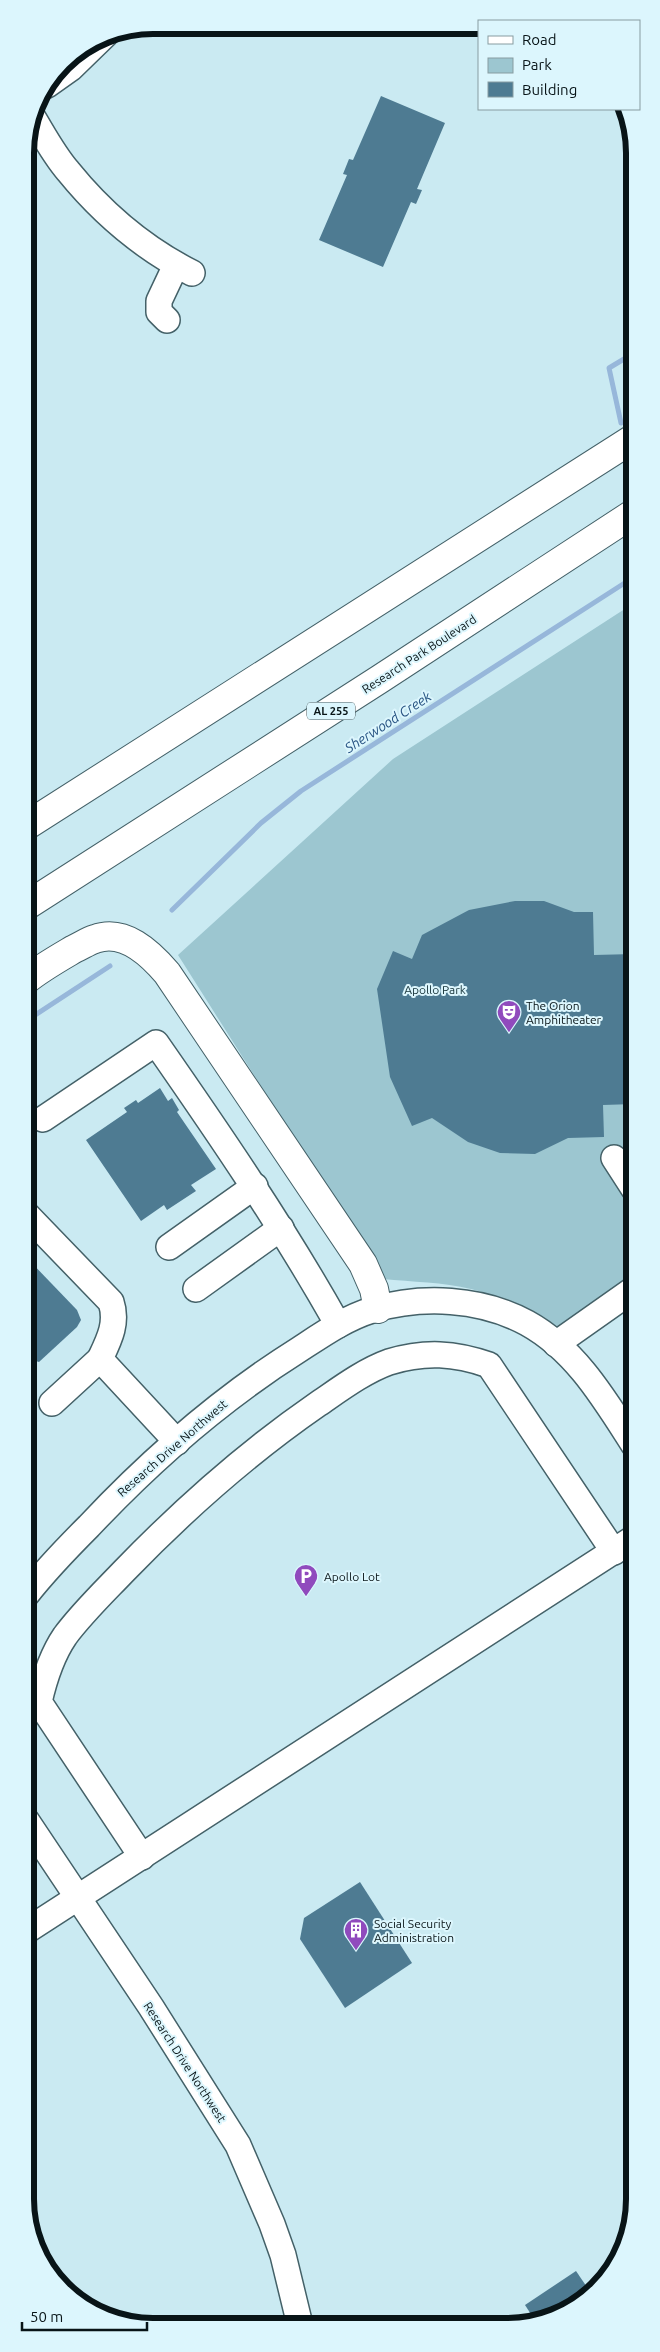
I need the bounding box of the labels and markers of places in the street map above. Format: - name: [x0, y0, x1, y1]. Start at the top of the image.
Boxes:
- theatre icon: The Orion Amphitheater: [496, 999, 522, 1033]
- place label: The Orion Amphitheater: [526, 999, 602, 1026]
- parking icon: Apollo Lot: [293, 1563, 319, 1597]
- place label: Apollo Lot: [324, 1570, 380, 1583]
- building icon: Social Security Administration: [343, 1917, 369, 1951]
- place label: Social Security Administration: [374, 1917, 454, 1944]

